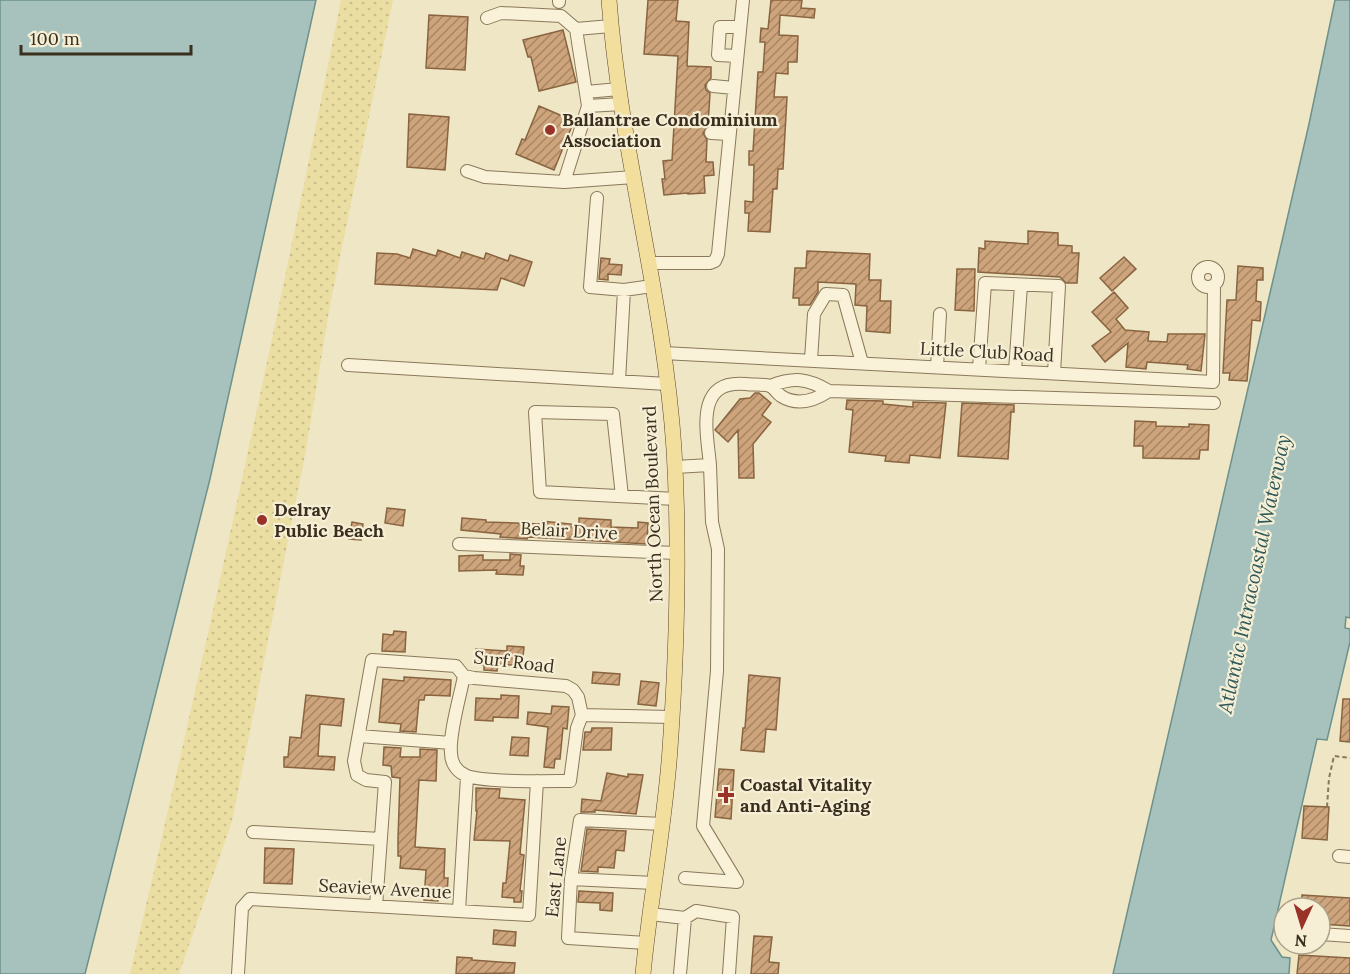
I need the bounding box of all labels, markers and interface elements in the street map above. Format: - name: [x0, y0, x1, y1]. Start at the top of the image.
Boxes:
- scale bar: [21, 18, 190, 56]
- text: 100 m: [30, 27, 80, 50]
- place label: Ballantrae Condominium Association: [562, 108, 778, 152]
- marker: Ballantrae Condominium Association: [543, 123, 557, 137]
- street label: Little Club Road: [919, 336, 1055, 367]
- street label: North Ocean Boulevard: [638, 405, 667, 603]
- water label: Atlantic Intracoastal Waterway: [1212, 432, 1295, 716]
- place label: Delray Public Beach: [274, 498, 384, 542]
- marker: Delray Public Beach: [255, 513, 269, 527]
- street label: Belair Drive: [520, 516, 619, 545]
- street label: Surf Road: [472, 645, 556, 678]
- place label: Coastal Vitality and Anti-Aging: [740, 773, 872, 817]
- marker: Coastal Vitality and Anti-Aging: [717, 786, 735, 804]
- street label: East Lane: [540, 835, 571, 919]
- street label: Seaview Avenue: [318, 874, 452, 903]
- north arrow: [1272, 896, 1332, 956]
- text: N: [1294, 931, 1308, 951]

